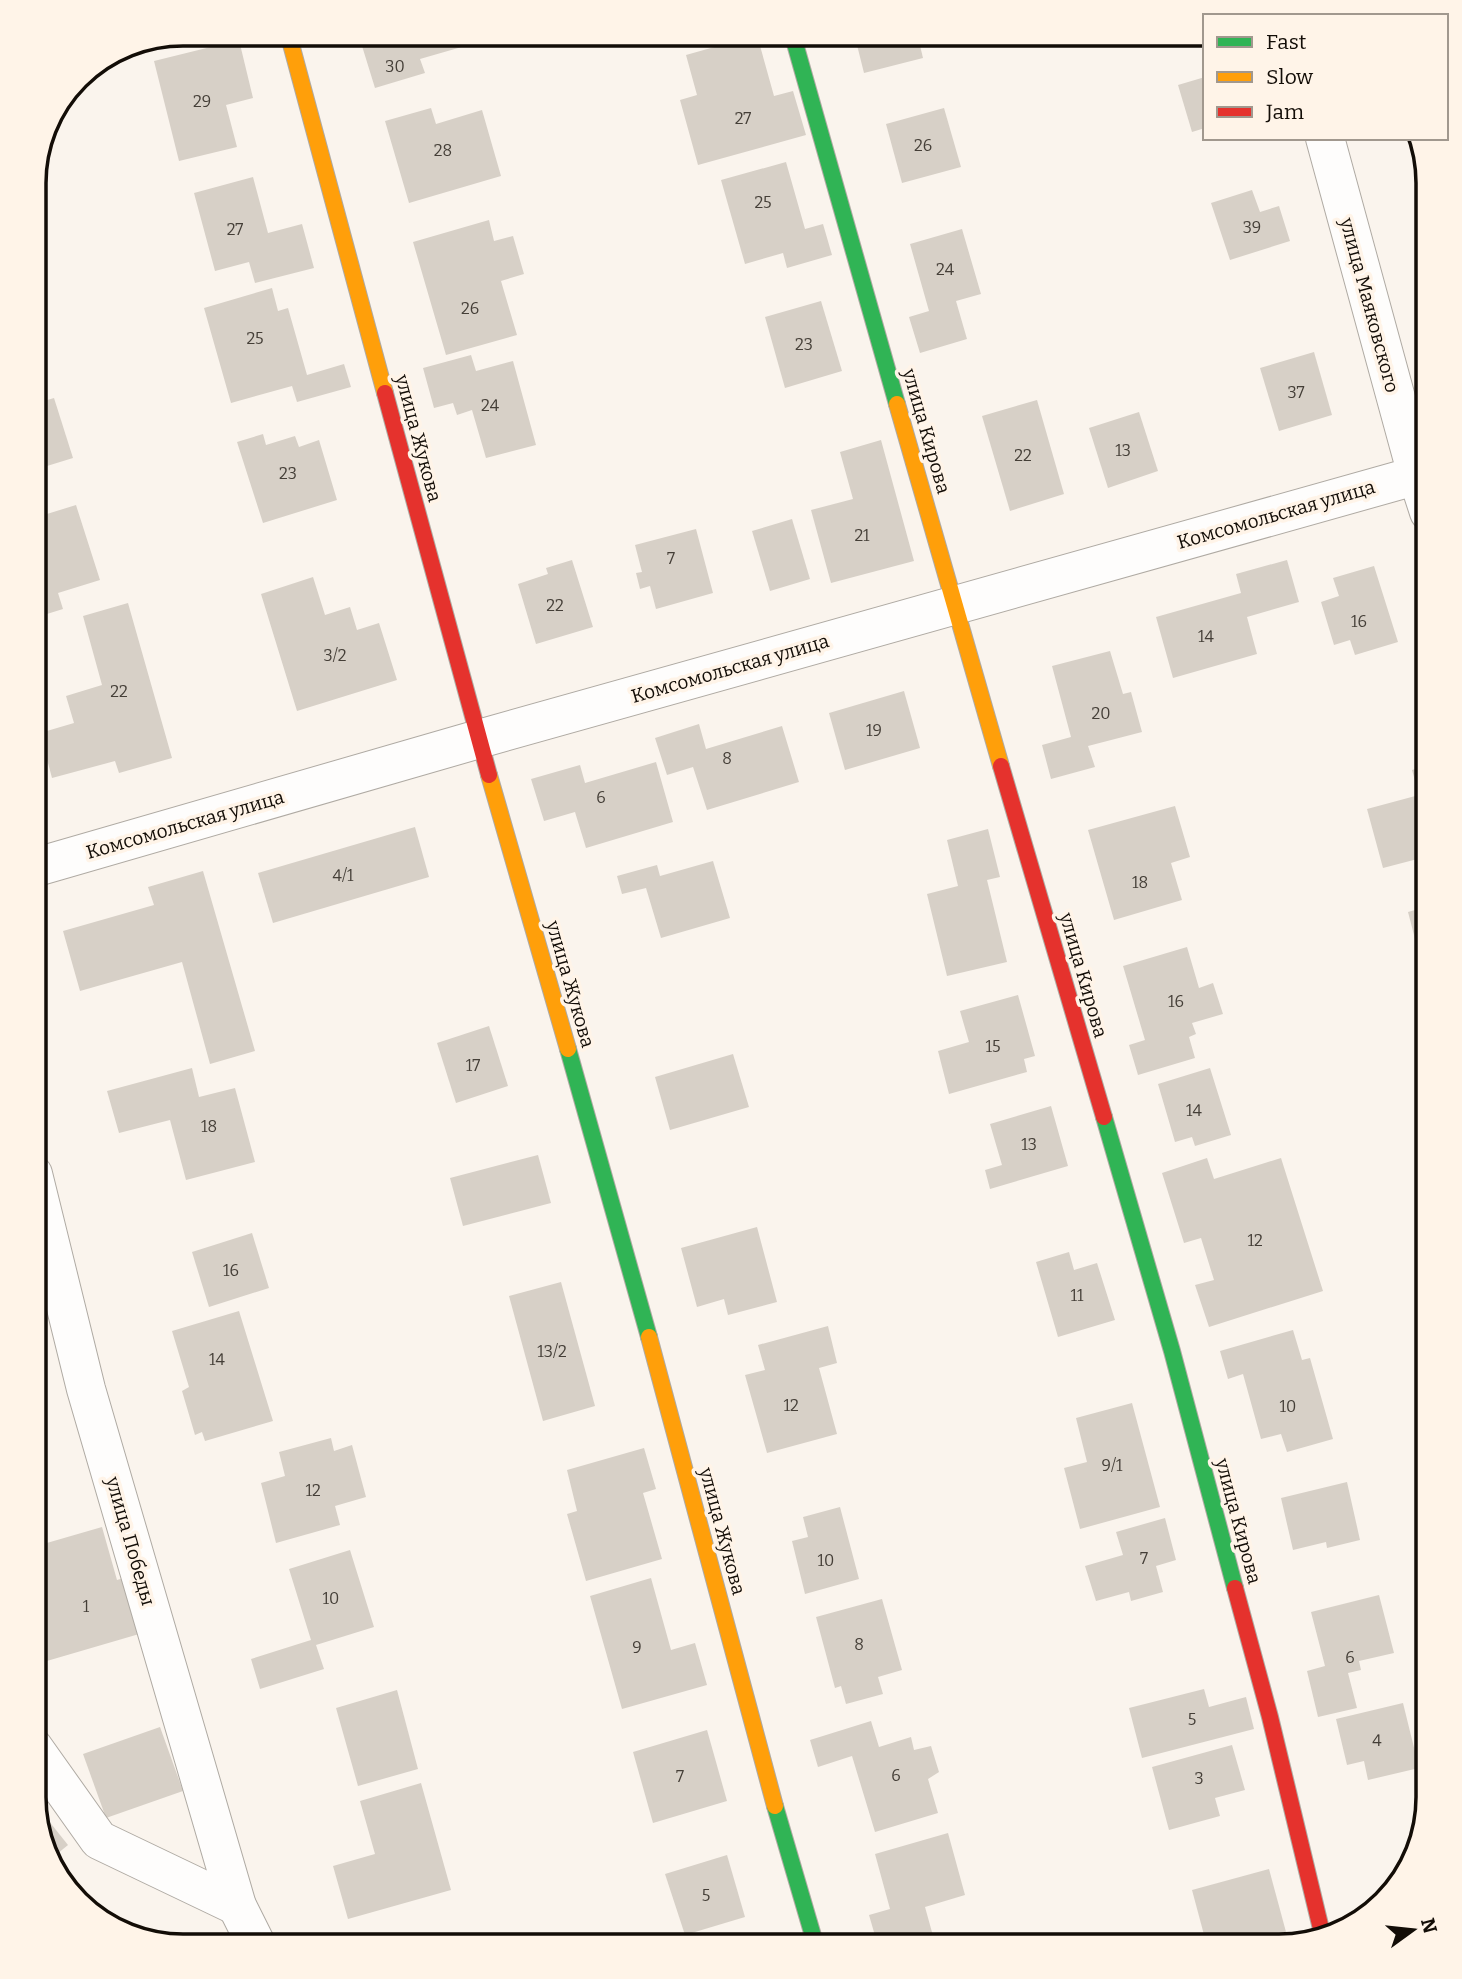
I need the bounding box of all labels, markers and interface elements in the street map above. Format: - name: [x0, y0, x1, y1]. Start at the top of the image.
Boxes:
- legend: [1203, 14, 1448, 140]
- text: Fast: [1266, 29, 1307, 55]
- house number: 30: [385, 57, 405, 76]
- text: Slow: [1266, 64, 1313, 90]
- house number: 29: [193, 92, 211, 111]
- text: Jam: [1265, 99, 1304, 125]
- house number: 27: [735, 109, 751, 128]
- house number: 26: [914, 136, 932, 155]
- house number: 28: [434, 141, 452, 160]
- house number: 25: [754, 193, 772, 212]
- street label: улица Маяковского: [1335, 214, 1404, 395]
- house number: 39: [1243, 218, 1261, 237]
- house number: 27: [227, 220, 243, 239]
- house number: 24: [936, 260, 955, 279]
- house number: 26: [461, 299, 479, 318]
- house number: 25: [246, 329, 264, 348]
- house number: 23: [795, 335, 813, 354]
- street label: улица Кирова: [897, 365, 956, 497]
- street label: улица Жукова: [390, 371, 447, 505]
- house number: 37: [1287, 383, 1305, 402]
- house number: 24: [481, 396, 500, 415]
- house number: 13: [1115, 441, 1131, 460]
- house number: 22: [1014, 446, 1032, 465]
- house number: 23: [279, 464, 297, 483]
- street label: Комсомольская улица: [1175, 475, 1378, 554]
- house number: 21: [854, 526, 870, 545]
- house number: 7: [667, 549, 675, 568]
- house number: 22: [546, 596, 564, 615]
- house number: 16: [1351, 612, 1367, 631]
- house number: 14: [1198, 627, 1215, 646]
- street label: Комсомольская улица: [629, 629, 832, 708]
- house number: 3/2: [324, 646, 346, 665]
- house number: 22: [110, 682, 128, 701]
- house number: 20: [1092, 704, 1110, 723]
- house number: 19: [866, 721, 882, 740]
- house number: 8: [722, 749, 732, 768]
- street label: Комсомольская улица: [84, 785, 287, 864]
- house number: 6: [596, 788, 606, 807]
- house number: 4/1: [333, 866, 354, 885]
- house number: 18: [1132, 873, 1148, 892]
- street label: улица Кирова: [1054, 909, 1113, 1041]
- street label: улица Жукова: [541, 917, 600, 1051]
- house number: 16: [1168, 992, 1184, 1011]
- house number: 15: [985, 1037, 1001, 1056]
- house number: 17: [466, 1056, 480, 1075]
- house number: 14: [1186, 1101, 1203, 1120]
- house number: 18: [201, 1117, 217, 1136]
- house number: 13: [1021, 1135, 1037, 1154]
- house number: 12: [1247, 1231, 1263, 1250]
- house number: 16: [223, 1261, 239, 1280]
- house number: 11: [1071, 1286, 1084, 1305]
- house number: 13/2: [537, 1342, 567, 1361]
- house number: 14: [209, 1350, 226, 1369]
- house number: 12: [783, 1396, 799, 1415]
- house number: 10: [1280, 1397, 1296, 1416]
- street label: улица Кирова: [1210, 1455, 1266, 1587]
- house number: 9/1: [1102, 1456, 1123, 1475]
- street label: улица Жукова: [694, 1464, 751, 1598]
- street label: улица Победы: [101, 1473, 160, 1608]
- house number: 12: [305, 1481, 321, 1500]
- house number: 7: [1140, 1549, 1148, 1568]
- house number: 10: [818, 1551, 834, 1570]
- house number: 10: [323, 1589, 339, 1608]
- house number: 1: [83, 1597, 90, 1616]
- house number: 8: [854, 1635, 864, 1654]
- house number: 9: [632, 1638, 642, 1657]
- house number: 6: [1345, 1648, 1355, 1667]
- house number: 5: [1188, 1710, 1196, 1729]
- house number: 4: [1372, 1731, 1382, 1750]
- house number: 6: [891, 1766, 901, 1785]
- house number: 7: [676, 1767, 684, 1786]
- house number: 3: [1194, 1769, 1204, 1788]
- house number: 5: [702, 1886, 710, 1905]
- north arrow: [1378, 1895, 1448, 1965]
- text: N: [1416, 1916, 1442, 1936]

